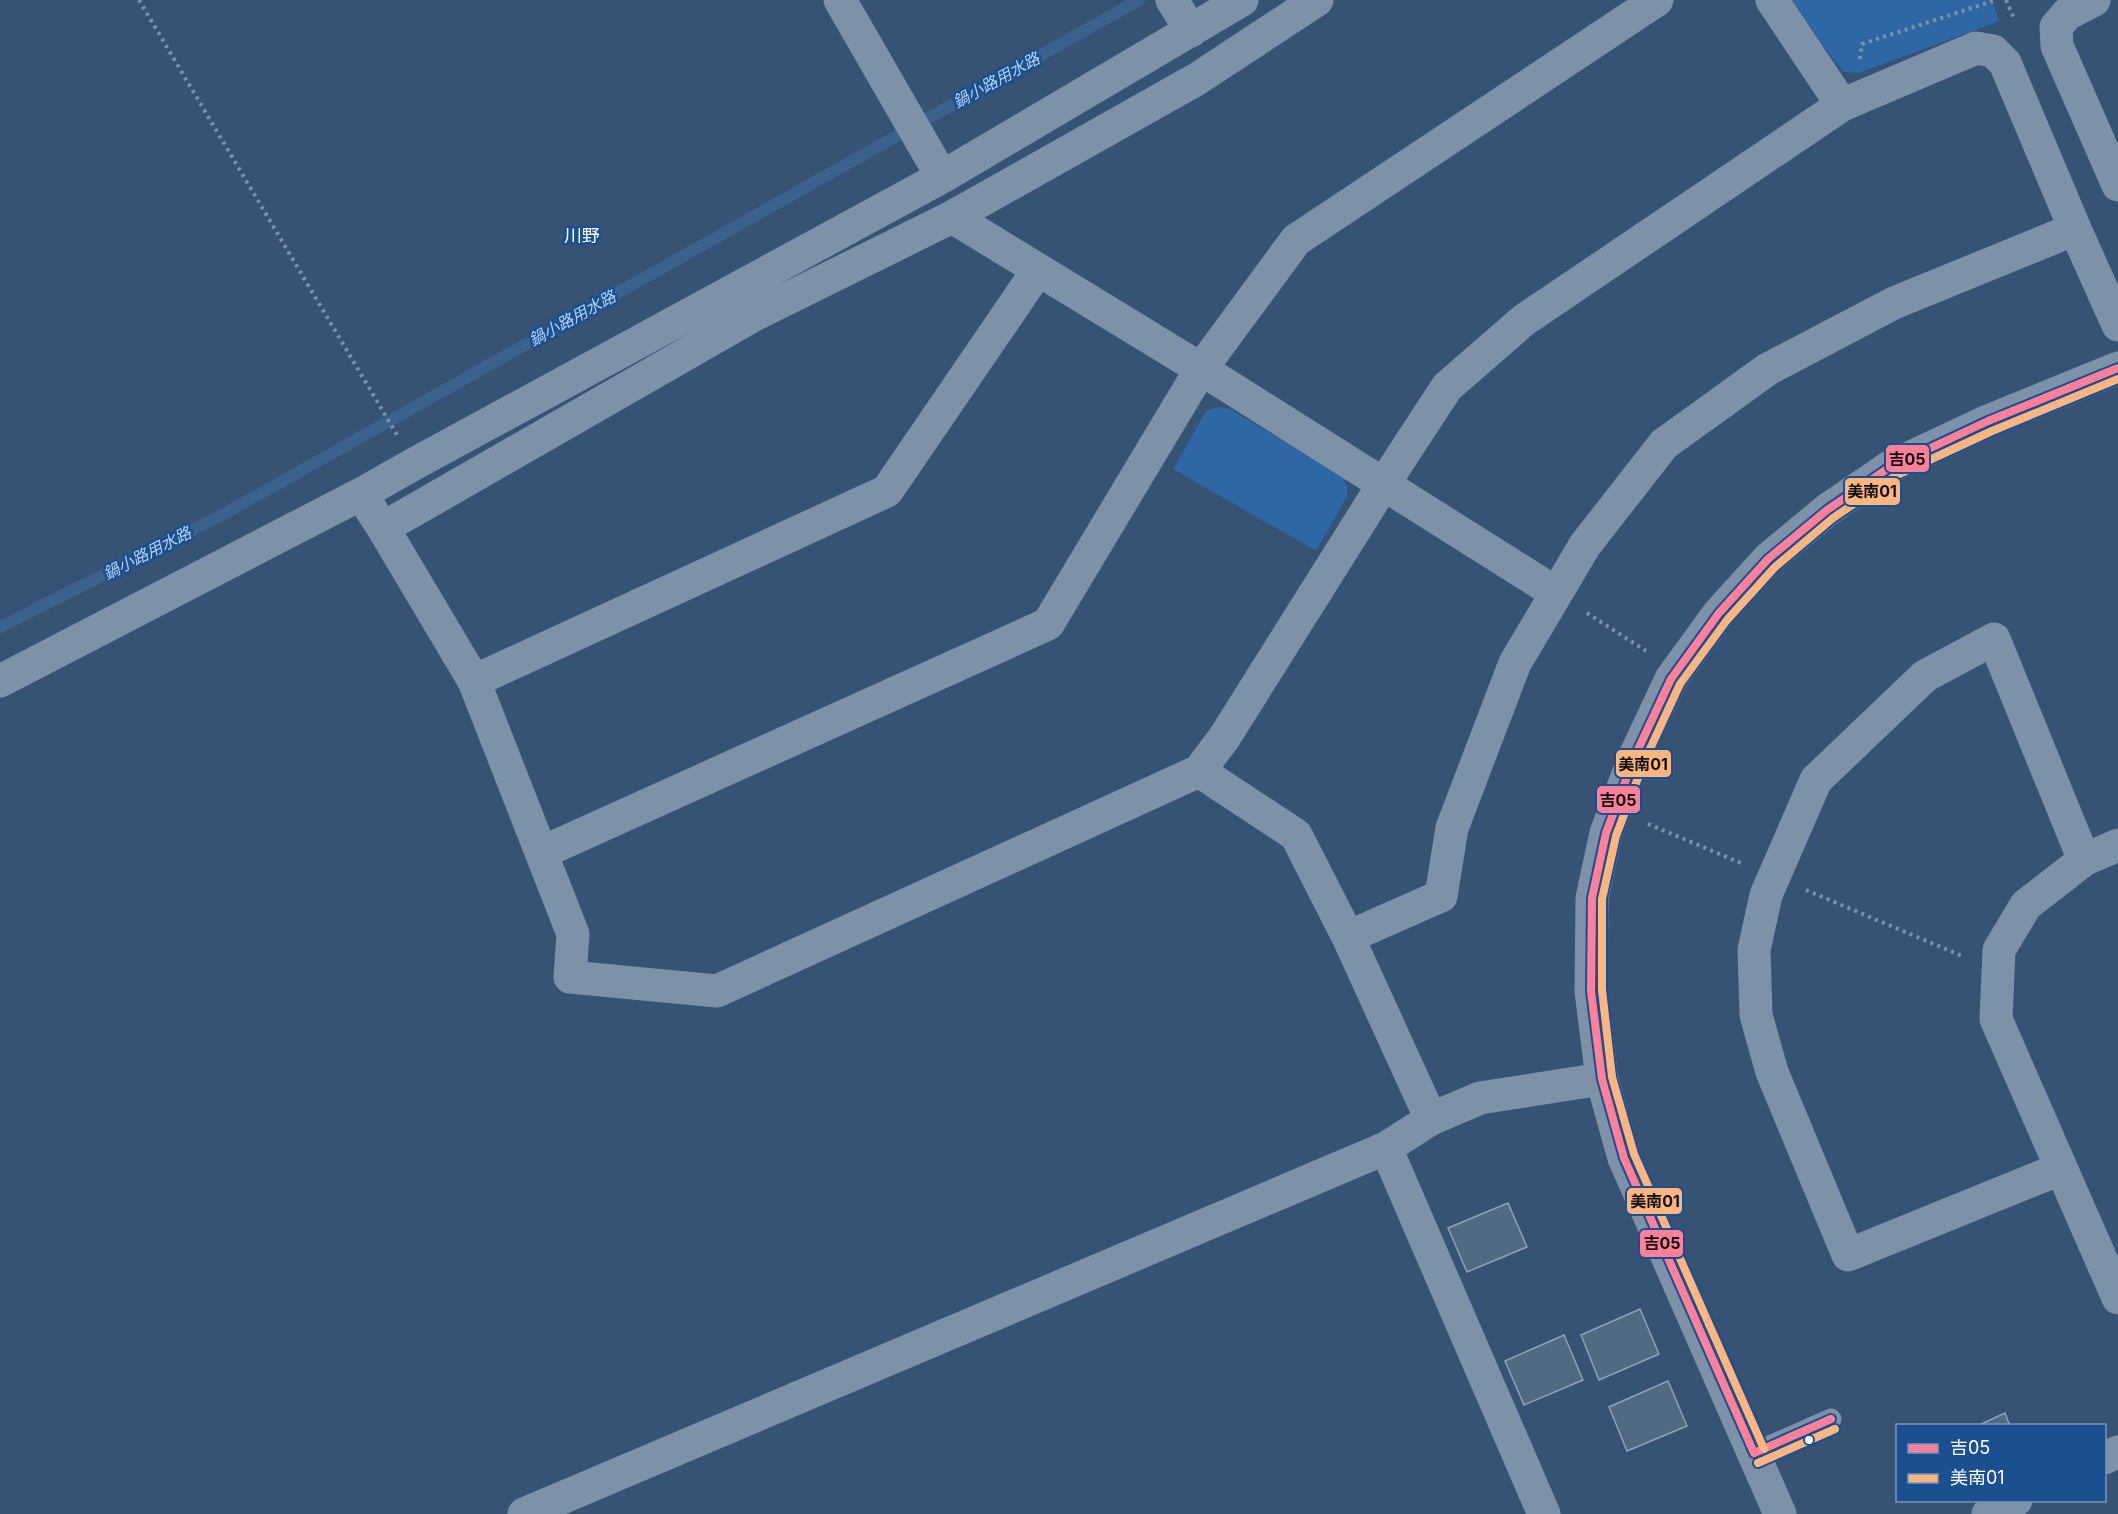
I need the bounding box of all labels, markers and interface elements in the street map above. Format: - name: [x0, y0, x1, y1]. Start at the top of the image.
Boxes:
- water label: 鍋小路用水路: [949, 47, 1045, 112]
- district label: 川野: [564, 225, 600, 246]
- water label: 鍋小路用水路: [525, 285, 621, 350]
- line badge: 吉05: [1885, 444, 1930, 473]
- text: 吉05: [1888, 449, 1926, 469]
- line badge: 美南01: [1844, 477, 1901, 506]
- text: 美南01: [1847, 481, 1897, 501]
- water label: 鍋小路用水路: [100, 521, 196, 584]
- line badge: 美南01: [1615, 749, 1672, 778]
- text: 美南01: [1618, 754, 1668, 774]
- line badge: 吉05: [1596, 785, 1641, 814]
- text: 吉05: [1599, 790, 1637, 810]
- line badge: 美南01: [1626, 1187, 1683, 1215]
- text: 美南01: [1630, 1191, 1680, 1211]
- line badge: 吉05: [1639, 1229, 1684, 1258]
- text: 吉05: [1643, 1233, 1681, 1253]
- legend: [1896, 1424, 2106, 1502]
- unlabelled marker: [1803, 1434, 1815, 1446]
- text: 吉05: [1950, 1437, 1990, 1458]
- text: 美南01: [1950, 1467, 2005, 1488]

